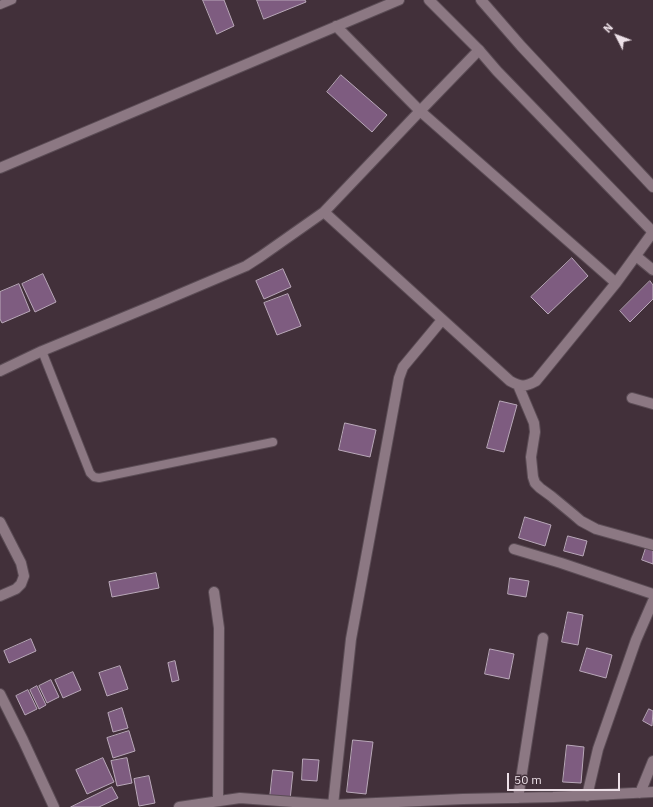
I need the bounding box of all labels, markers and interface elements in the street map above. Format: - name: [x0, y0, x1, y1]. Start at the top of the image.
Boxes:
- north arrow: [597, 16, 637, 56]
- text: N: [600, 20, 616, 36]
- scale bar: [509, 765, 622, 791]
- text: 50 m: [514, 772, 542, 787]

